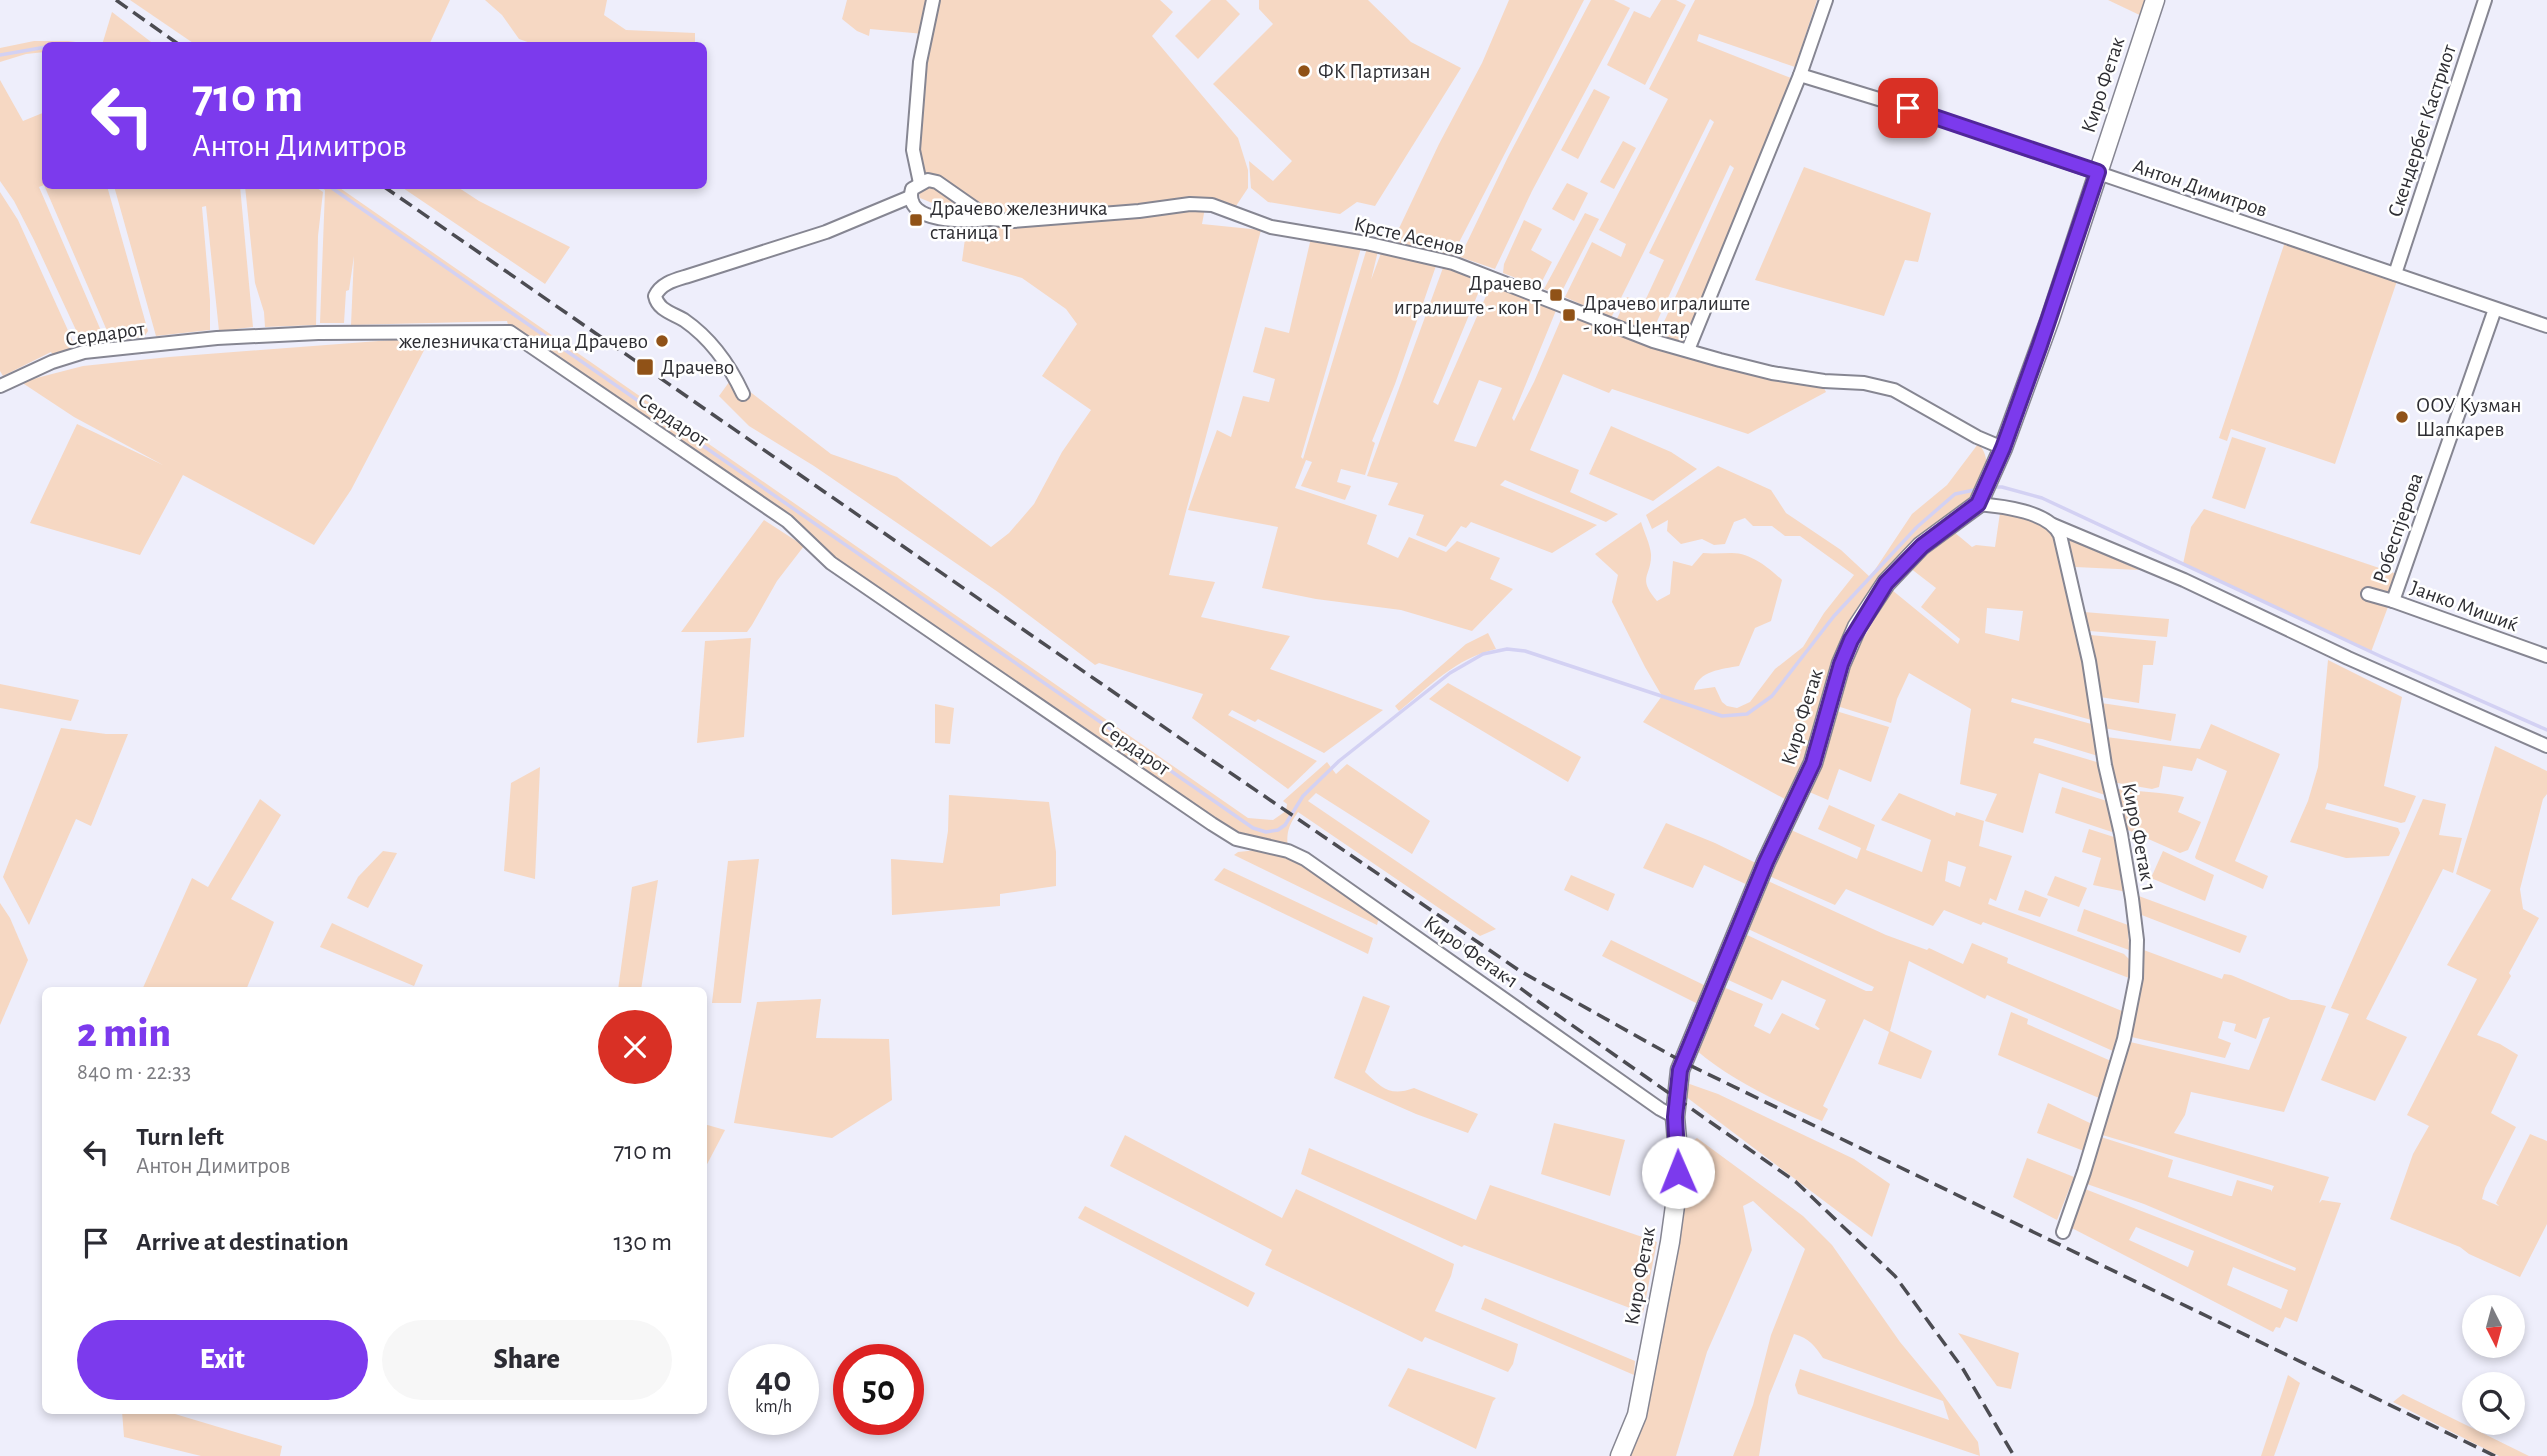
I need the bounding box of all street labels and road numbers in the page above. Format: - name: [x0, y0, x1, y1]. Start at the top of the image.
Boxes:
- street label: Киро Фетак: [2078, 34, 2128, 135]
- street label: Скендербег Кастриот: [2384, 42, 2460, 220]
- street label: Антон Димитров: [2130, 155, 2270, 221]
- street label: Крсте Асенов: [1352, 213, 1466, 259]
- street label: Сердарот: [64, 318, 146, 350]
- street label: Сердарот: [634, 389, 712, 451]
- street label: Робеспјерова: [2369, 470, 2427, 586]
- street label: Јанко Мишиќ: [2407, 577, 2521, 635]
- street label: Киро Фетак: [1777, 666, 1827, 768]
- street label: Сердарот: [1096, 716, 1174, 780]
- street label: Киро Фетак 1: [2118, 781, 2160, 893]
- street label: Киро Фетак 1: [1420, 912, 1522, 992]
- street label: Киро Фетак: [1621, 1225, 1659, 1327]

